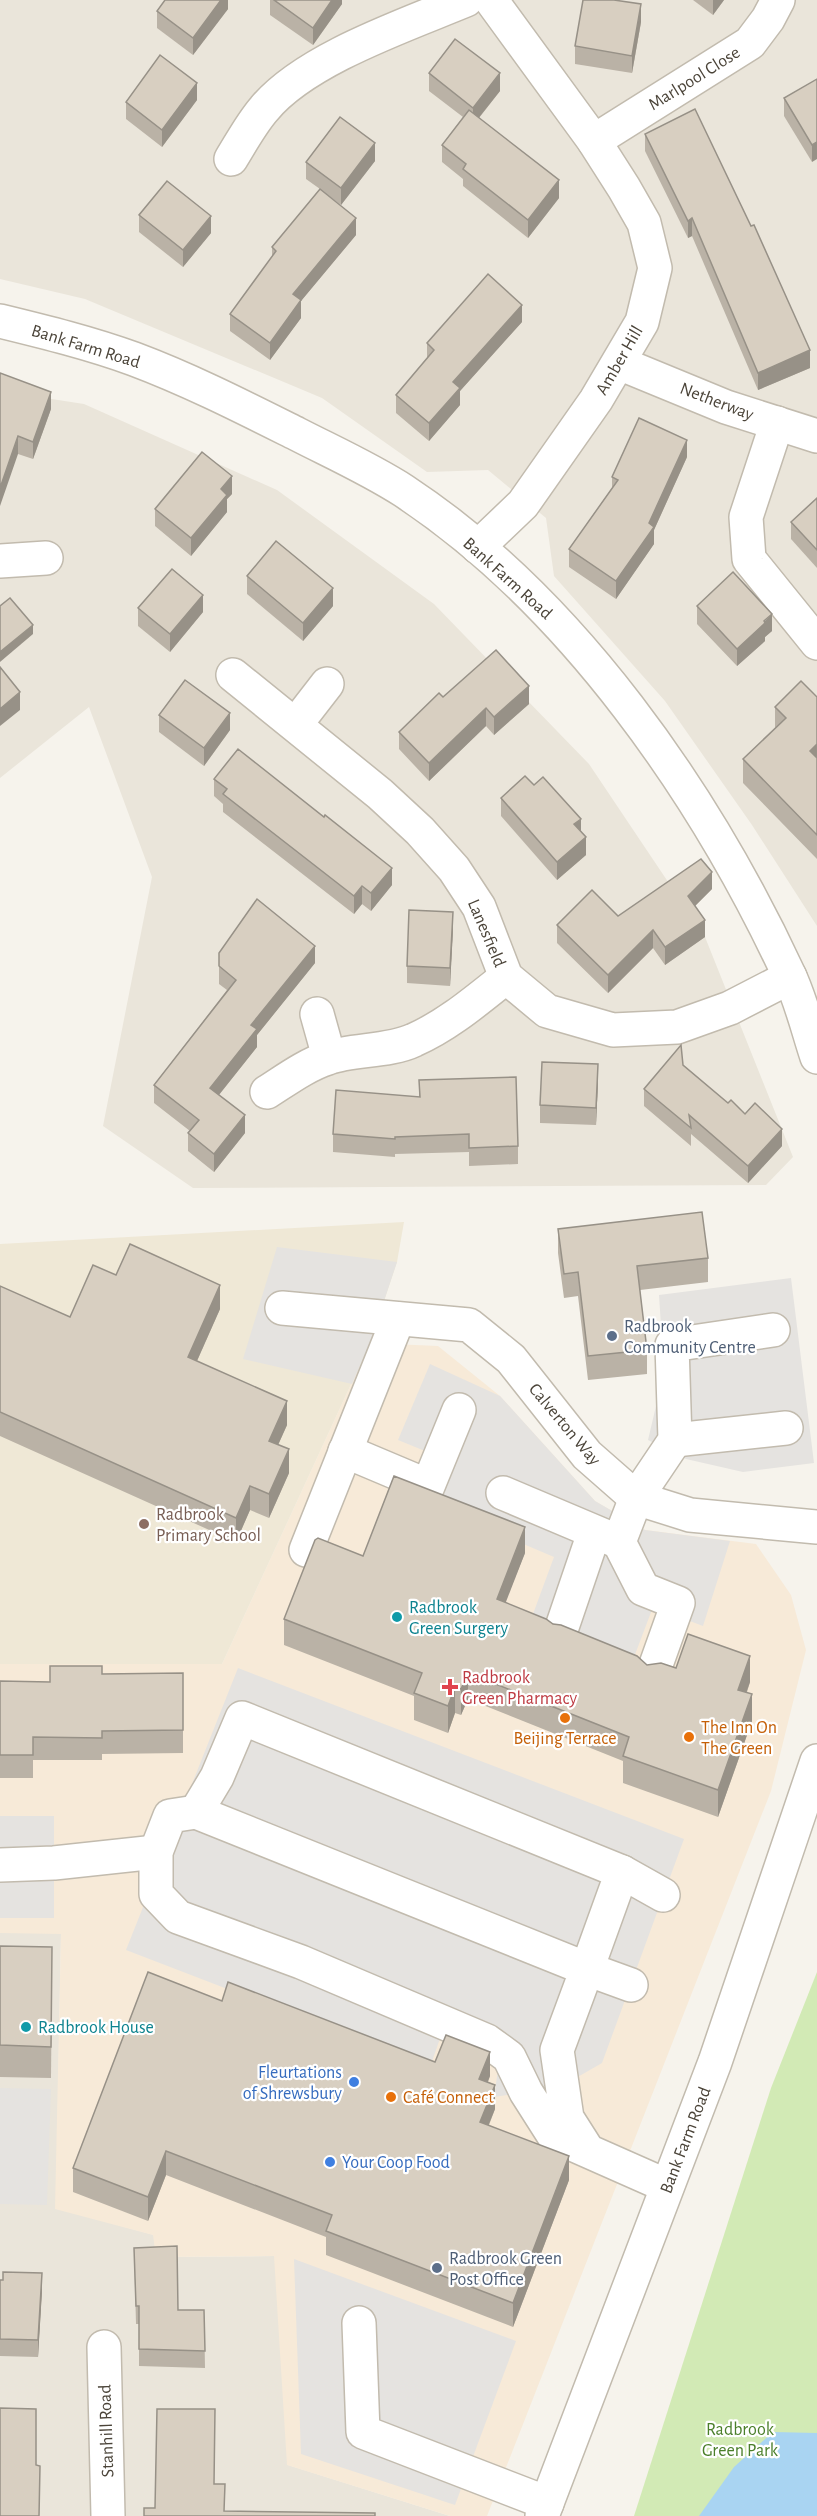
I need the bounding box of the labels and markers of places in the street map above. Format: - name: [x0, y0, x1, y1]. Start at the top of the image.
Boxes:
- place label: Radbrook Community Centre: [624, 1318, 756, 1357]
- marker: Radbrook Community Centre: [605, 1329, 619, 1343]
- place label: Radbrook Primary School: [156, 1506, 261, 1545]
- marker: Radbrook Primary School: [137, 1517, 151, 1531]
- place label: Radbrook Green Surgery: [409, 1599, 508, 1638]
- marker: Radbrook Green Surgery: [390, 1610, 404, 1624]
- place label: Radbrook Green Pharmacy: [462, 1669, 577, 1708]
- marker: Radbrook Green Pharmacy: [443, 1680, 457, 1694]
- marker: Beijing Terrace: [558, 1711, 572, 1725]
- place label: The Inn On The Green: [701, 1719, 777, 1758]
- place label: Beijing Terrace: [513, 1730, 617, 1748]
- marker: The Inn On The Green: [682, 1730, 696, 1744]
- place label: Radbrook House: [38, 2019, 154, 2037]
- marker: Radbrook House: [19, 2020, 33, 2034]
- place label: Fleurtations of Shrewsbury: [243, 2064, 342, 2103]
- marker: Fleurtations of Shrewsbury: [347, 2075, 361, 2089]
- place label: Café Connect: [403, 2089, 494, 2107]
- marker: Café Connect: [384, 2090, 398, 2104]
- place label: Your Coop Food: [342, 2154, 450, 2172]
- marker: Your Coop Food: [323, 2155, 337, 2169]
- place label: Radbrook Green Post Office: [449, 2250, 562, 2289]
- marker: Radbrook Green Post Office: [430, 2261, 444, 2275]

